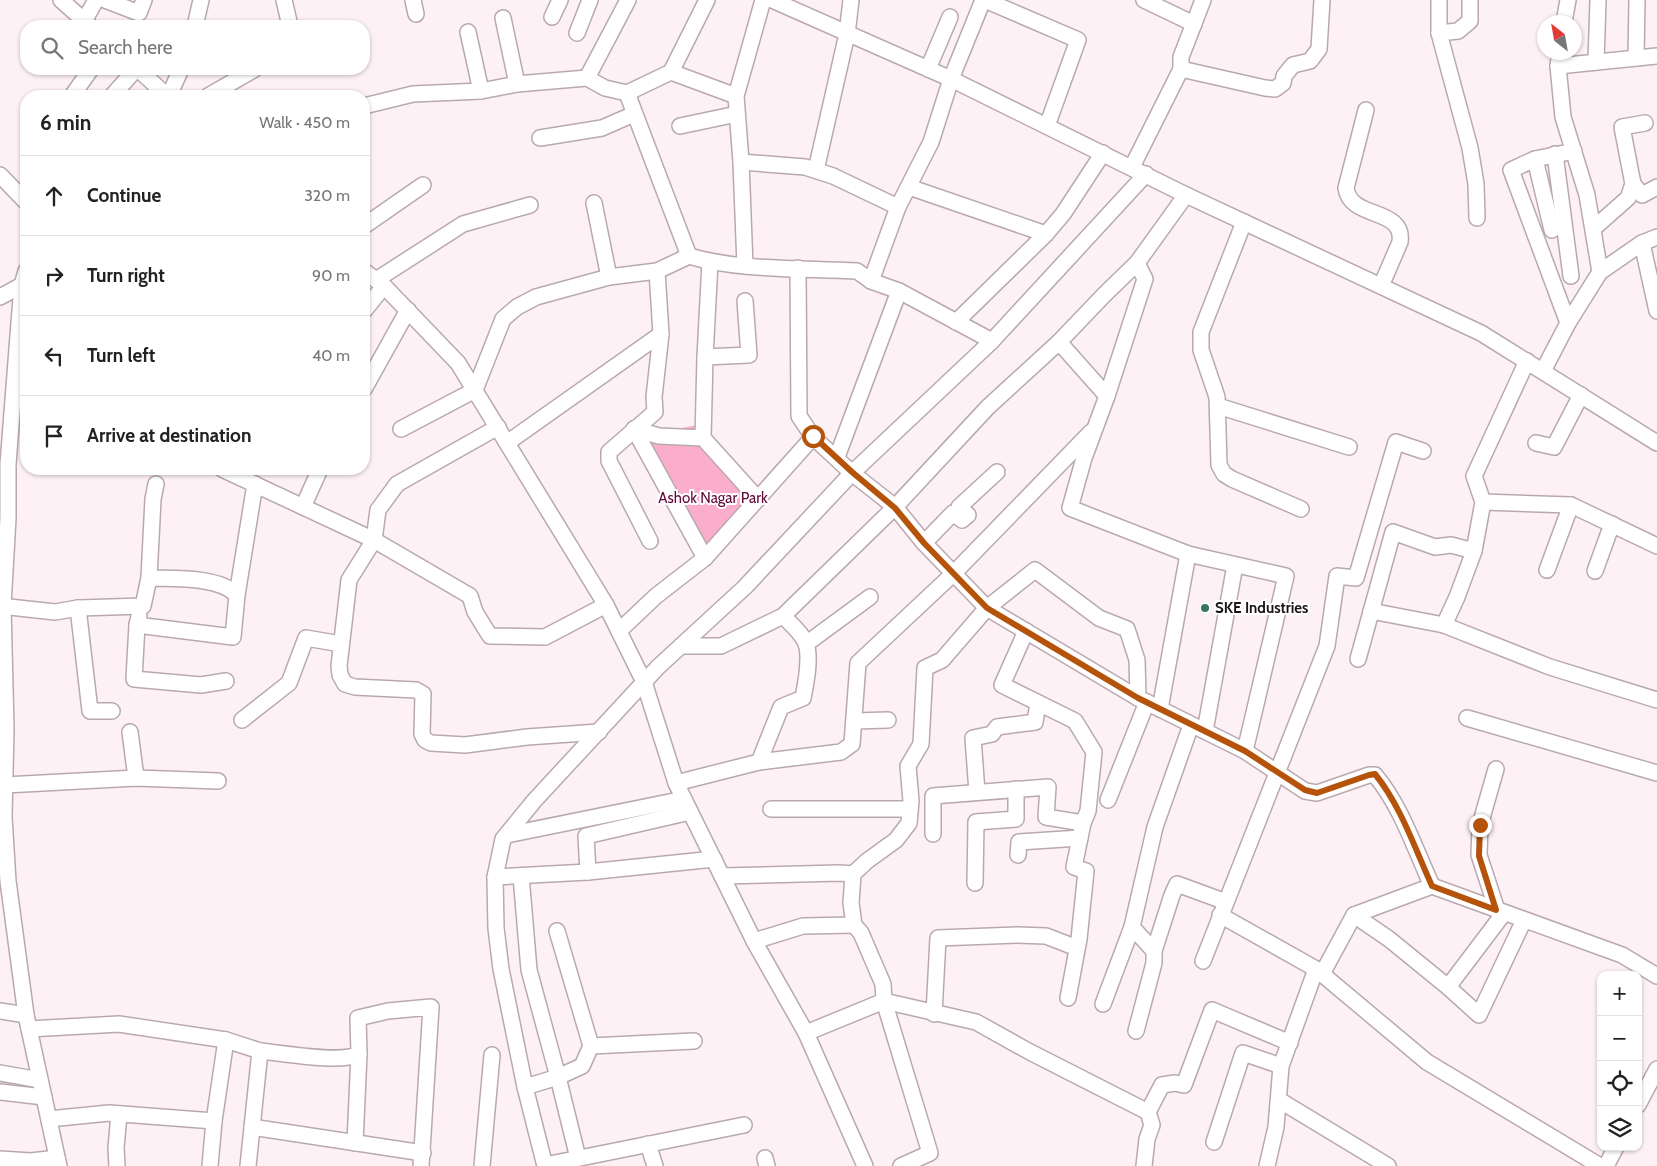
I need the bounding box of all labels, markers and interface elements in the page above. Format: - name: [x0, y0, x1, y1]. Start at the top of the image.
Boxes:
- north arrow: [1537, 15, 1582, 60]
- search box: [20, 20, 370, 75]
- icon: search: [38, 34, 66, 62]
- text: Search here: [78, 36, 172, 59]
- text: 6 min: [40, 110, 91, 135]
- text: Walk · 450 m: [259, 113, 350, 132]
- icon: ahead: [40, 182, 68, 210]
- text: Continue: [87, 184, 161, 207]
- text: 320 m: [304, 186, 350, 205]
- icon: right: [40, 262, 68, 290]
- text: Turn right: [87, 264, 165, 287]
- text: 90 m: [312, 266, 350, 285]
- icon: left: [40, 342, 68, 370]
- text: Turn left: [87, 344, 155, 367]
- text: 40 m: [312, 346, 350, 365]
- icon: arrive: [40, 422, 68, 450]
- text: Arrive at destination: [87, 424, 251, 447]
- route start: [802, 425, 825, 448]
- park label: Ashok Nagar Park: [658, 489, 768, 507]
- place label: SKE Industries: [1215, 599, 1308, 617]
- marker: SKE Industries: [1199, 602, 1211, 614]
- route end: [1469, 814, 1492, 837]
- map controls: [1597, 971, 1642, 1151]
- button: +: [1597, 971, 1642, 1016]
- button: −: [1597, 1016, 1642, 1061]
- button: locate: [1597, 1061, 1642, 1106]
- button: layers: [1597, 1106, 1642, 1151]

